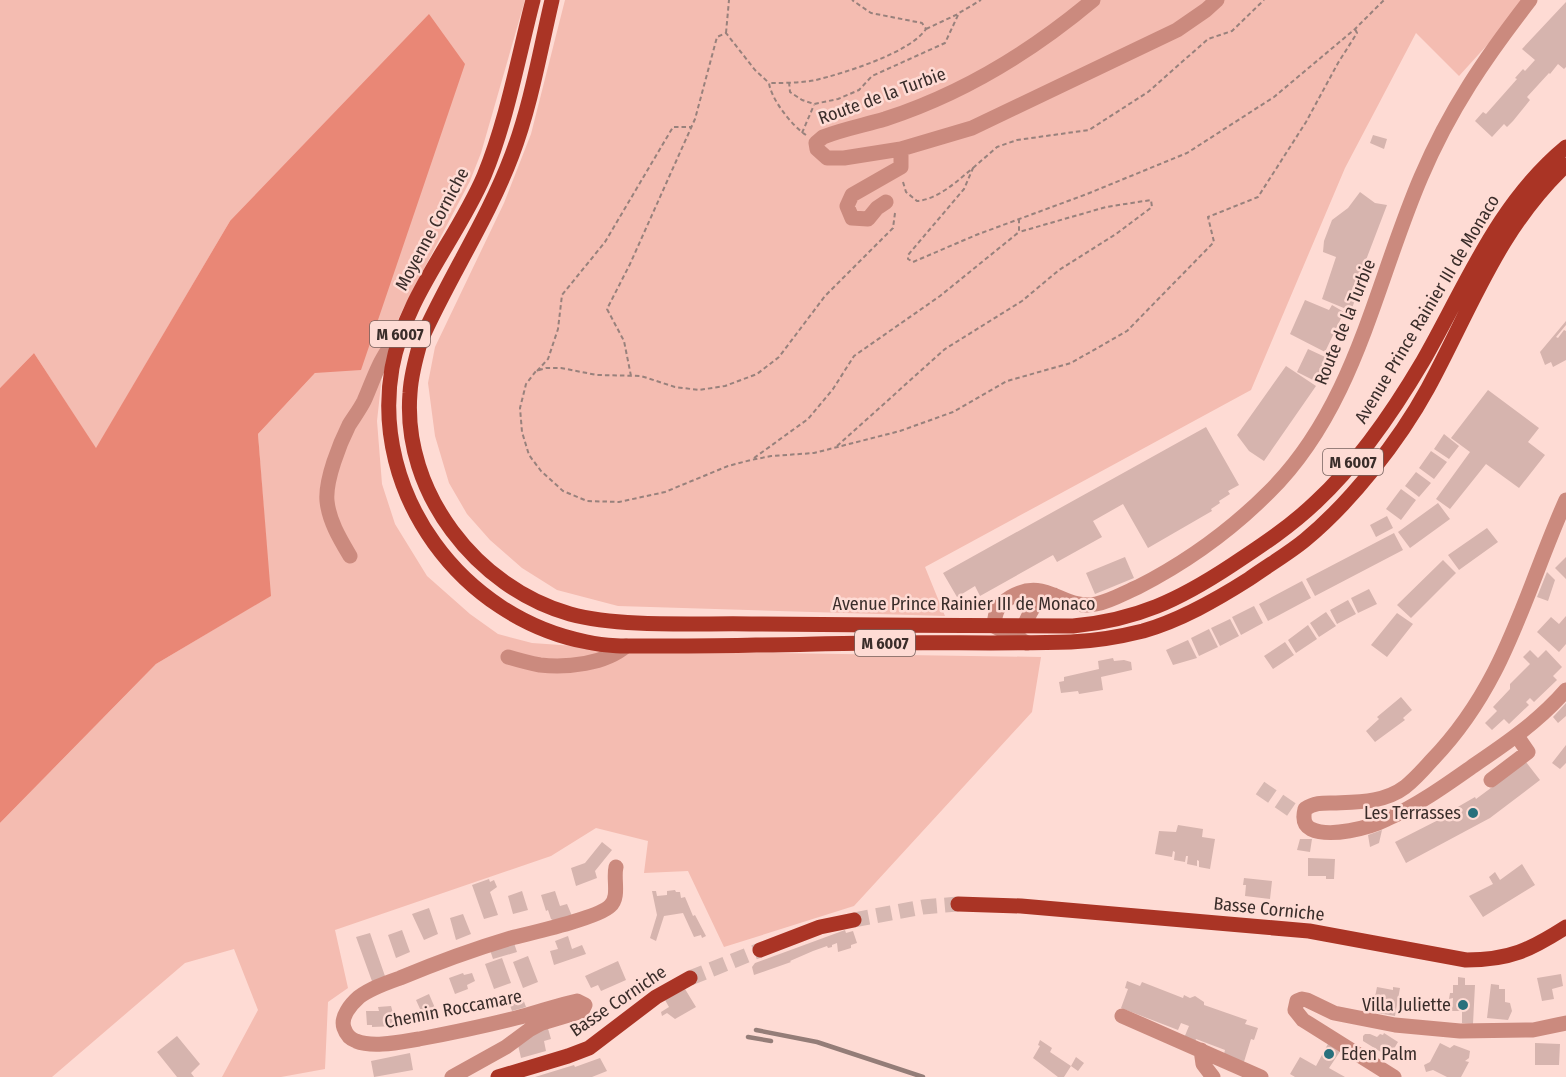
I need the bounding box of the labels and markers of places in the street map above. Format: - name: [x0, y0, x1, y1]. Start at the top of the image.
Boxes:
- place label: Les Terrasses: [1364, 802, 1461, 824]
- marker: Les Terrasses: [1466, 806, 1480, 820]
- place label: Villa Juliette: [1362, 994, 1451, 1016]
- marker: Villa Juliette: [1456, 998, 1470, 1012]
- place label: Eden Palm: [1341, 1043, 1417, 1065]
- marker: Eden Palm: [1322, 1047, 1336, 1061]

